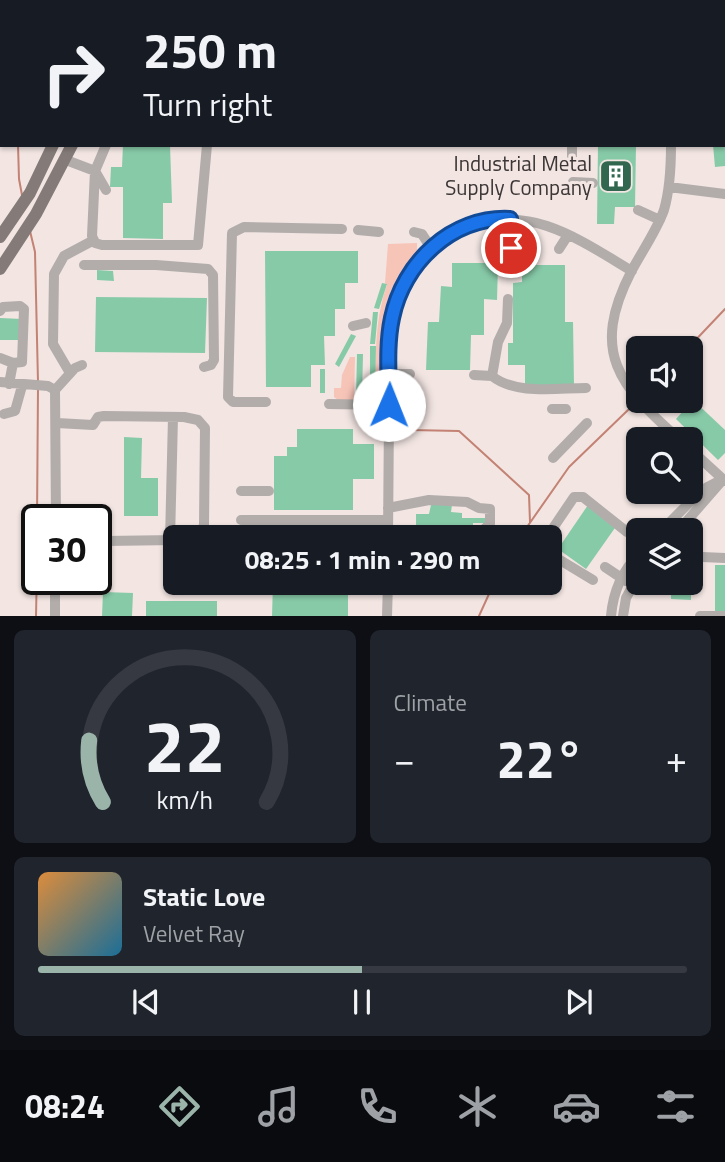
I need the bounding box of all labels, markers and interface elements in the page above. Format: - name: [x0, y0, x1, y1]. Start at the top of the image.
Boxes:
- text: 250 m: [143, 12, 277, 87]
- icon: right: [28, 28, 119, 119]
- text: Turn right: [143, 80, 272, 128]
- place label: Industrial Metal Supply Company: [445, 147, 592, 203]
- building icon: Industrial Metal Supply Company: [597, 157, 635, 195]
- pin: [481, 218, 541, 278]
- icon: arrive: [492, 229, 530, 267]
- map controls: [626, 336, 703, 595]
- button: sound: [626, 336, 703, 413]
- position arrow: [352, 368, 426, 442]
- button: search: [626, 427, 703, 504]
- speed limit sign: 30: [21, 504, 112, 595]
- button: layers: [626, 518, 703, 595]
- text: 08:25 · 1 min · 290 m: [245, 540, 480, 579]
- text: Climate: [394, 685, 467, 720]
- text: 22: [144, 691, 226, 801]
- text: 22°: [497, 719, 584, 798]
- text: −: [394, 730, 415, 788]
- text: +: [666, 730, 687, 788]
- text: km/h: [156, 781, 213, 819]
- text: Static Love: [143, 877, 265, 916]
- text: Velvet Ray: [143, 916, 245, 951]
- icon: previous: [127, 983, 165, 1021]
- icon: pause: [343, 983, 381, 1021]
- icon: next: [560, 983, 598, 1021]
- text: 08:24: [25, 1082, 105, 1130]
- icon: directions: [155, 1082, 204, 1131]
- icon: music: [254, 1082, 303, 1131]
- icon: phone: [353, 1082, 402, 1131]
- icon: climate: [453, 1082, 502, 1131]
- icon: car: [552, 1082, 601, 1131]
- icon: filters: [651, 1082, 700, 1131]

